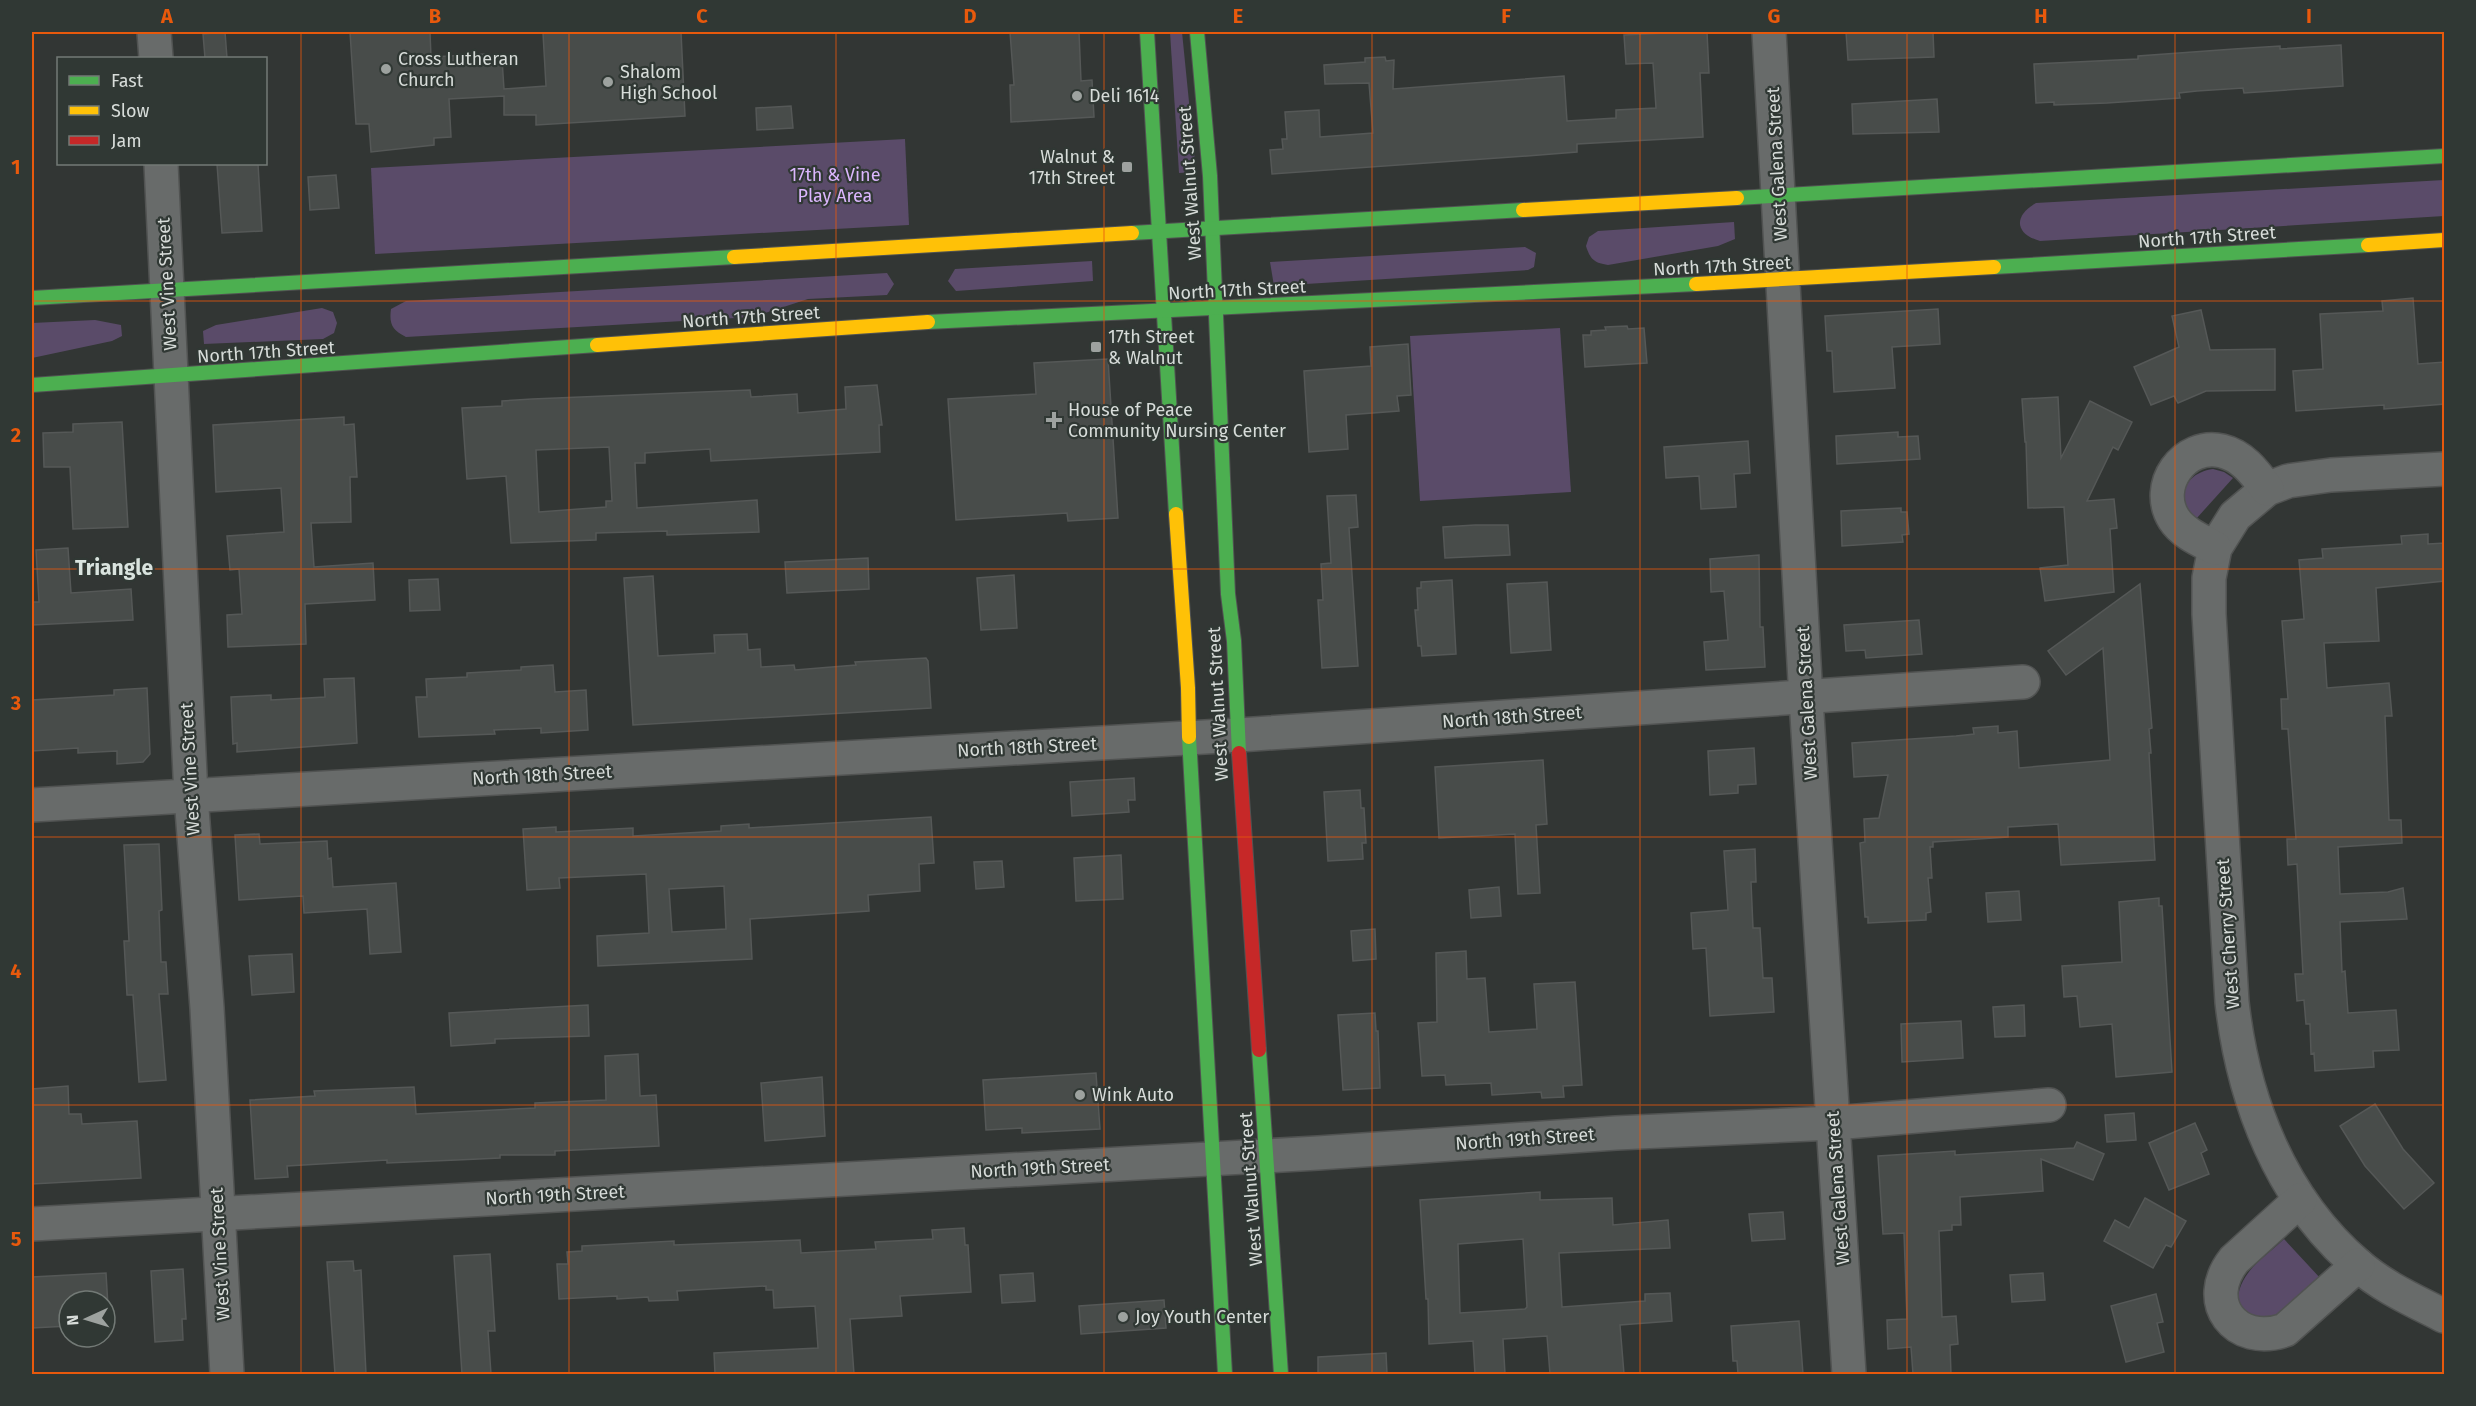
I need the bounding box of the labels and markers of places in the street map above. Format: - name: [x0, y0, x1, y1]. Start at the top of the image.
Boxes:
- place label: Cross Lutheran Church: [398, 48, 519, 91]
- place label: Shalom High School: [620, 61, 717, 104]
- marker: Cross Lutheran Church: [379, 62, 393, 76]
- marker: Shalom High School: [601, 75, 615, 89]
- place label: Deli 1614: [1089, 85, 1160, 107]
- marker: Deli 1614: [1070, 89, 1084, 103]
- place label: Walnut & 17th Street: [1029, 146, 1116, 189]
- marker: Walnut & 17th Street: [1120, 160, 1134, 174]
- place label: 17th Street & Walnut: [1108, 326, 1195, 369]
- marker: 17th Street & Walnut: [1089, 340, 1103, 354]
- place label: House of Peace Community Nursing Center: [1068, 399, 1286, 442]
- marker: House of Peace Community Nursing Center: [1045, 411, 1063, 429]
- place label: Wink Auto: [1092, 1084, 1174, 1106]
- marker: Wink Auto: [1073, 1088, 1087, 1102]
- place label: Joy Youth Center: [1135, 1306, 1269, 1328]
- marker: Joy Youth Center: [1116, 1310, 1130, 1324]

